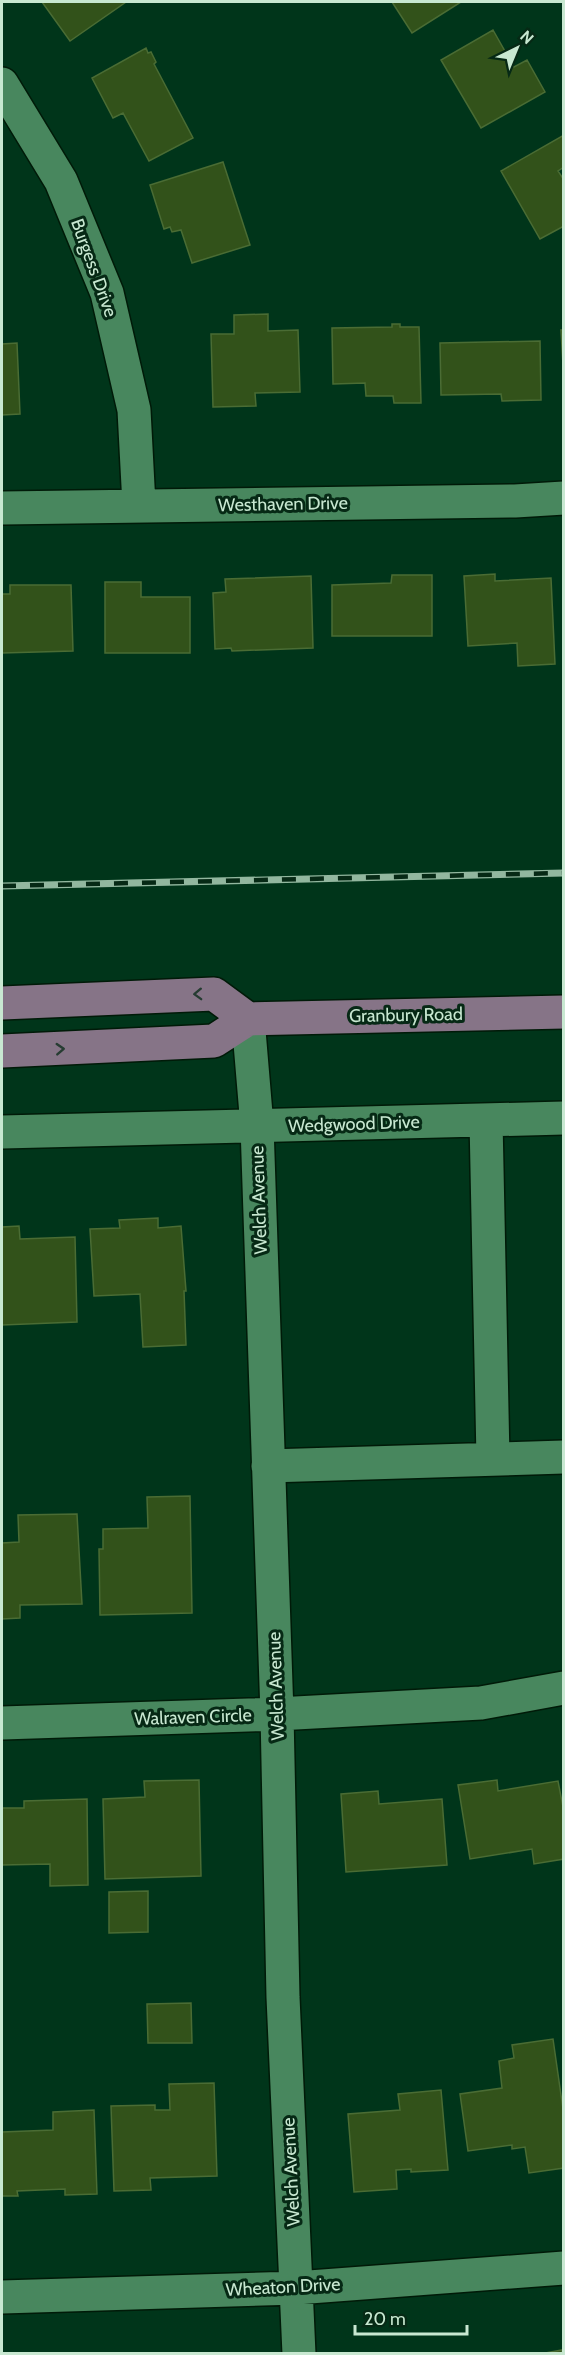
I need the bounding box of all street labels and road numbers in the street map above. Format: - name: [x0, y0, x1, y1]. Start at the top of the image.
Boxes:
- street label: Burgess Drive: [66, 216, 122, 320]
- street label: Westhaven Drive: [218, 492, 348, 516]
- street label: Granbury Road: [349, 1003, 463, 1027]
- street label: Wedgwood Drive: [288, 1111, 420, 1137]
- street label: Welch Avenue: [246, 1145, 272, 1255]
- street label: Welch Avenue: [263, 1631, 289, 1741]
- street label: Walraven Circle: [134, 1704, 252, 1730]
- street label: Welch Avenue: [277, 2117, 305, 2227]
- street label: Wheaton Drive: [225, 2273, 341, 2301]

